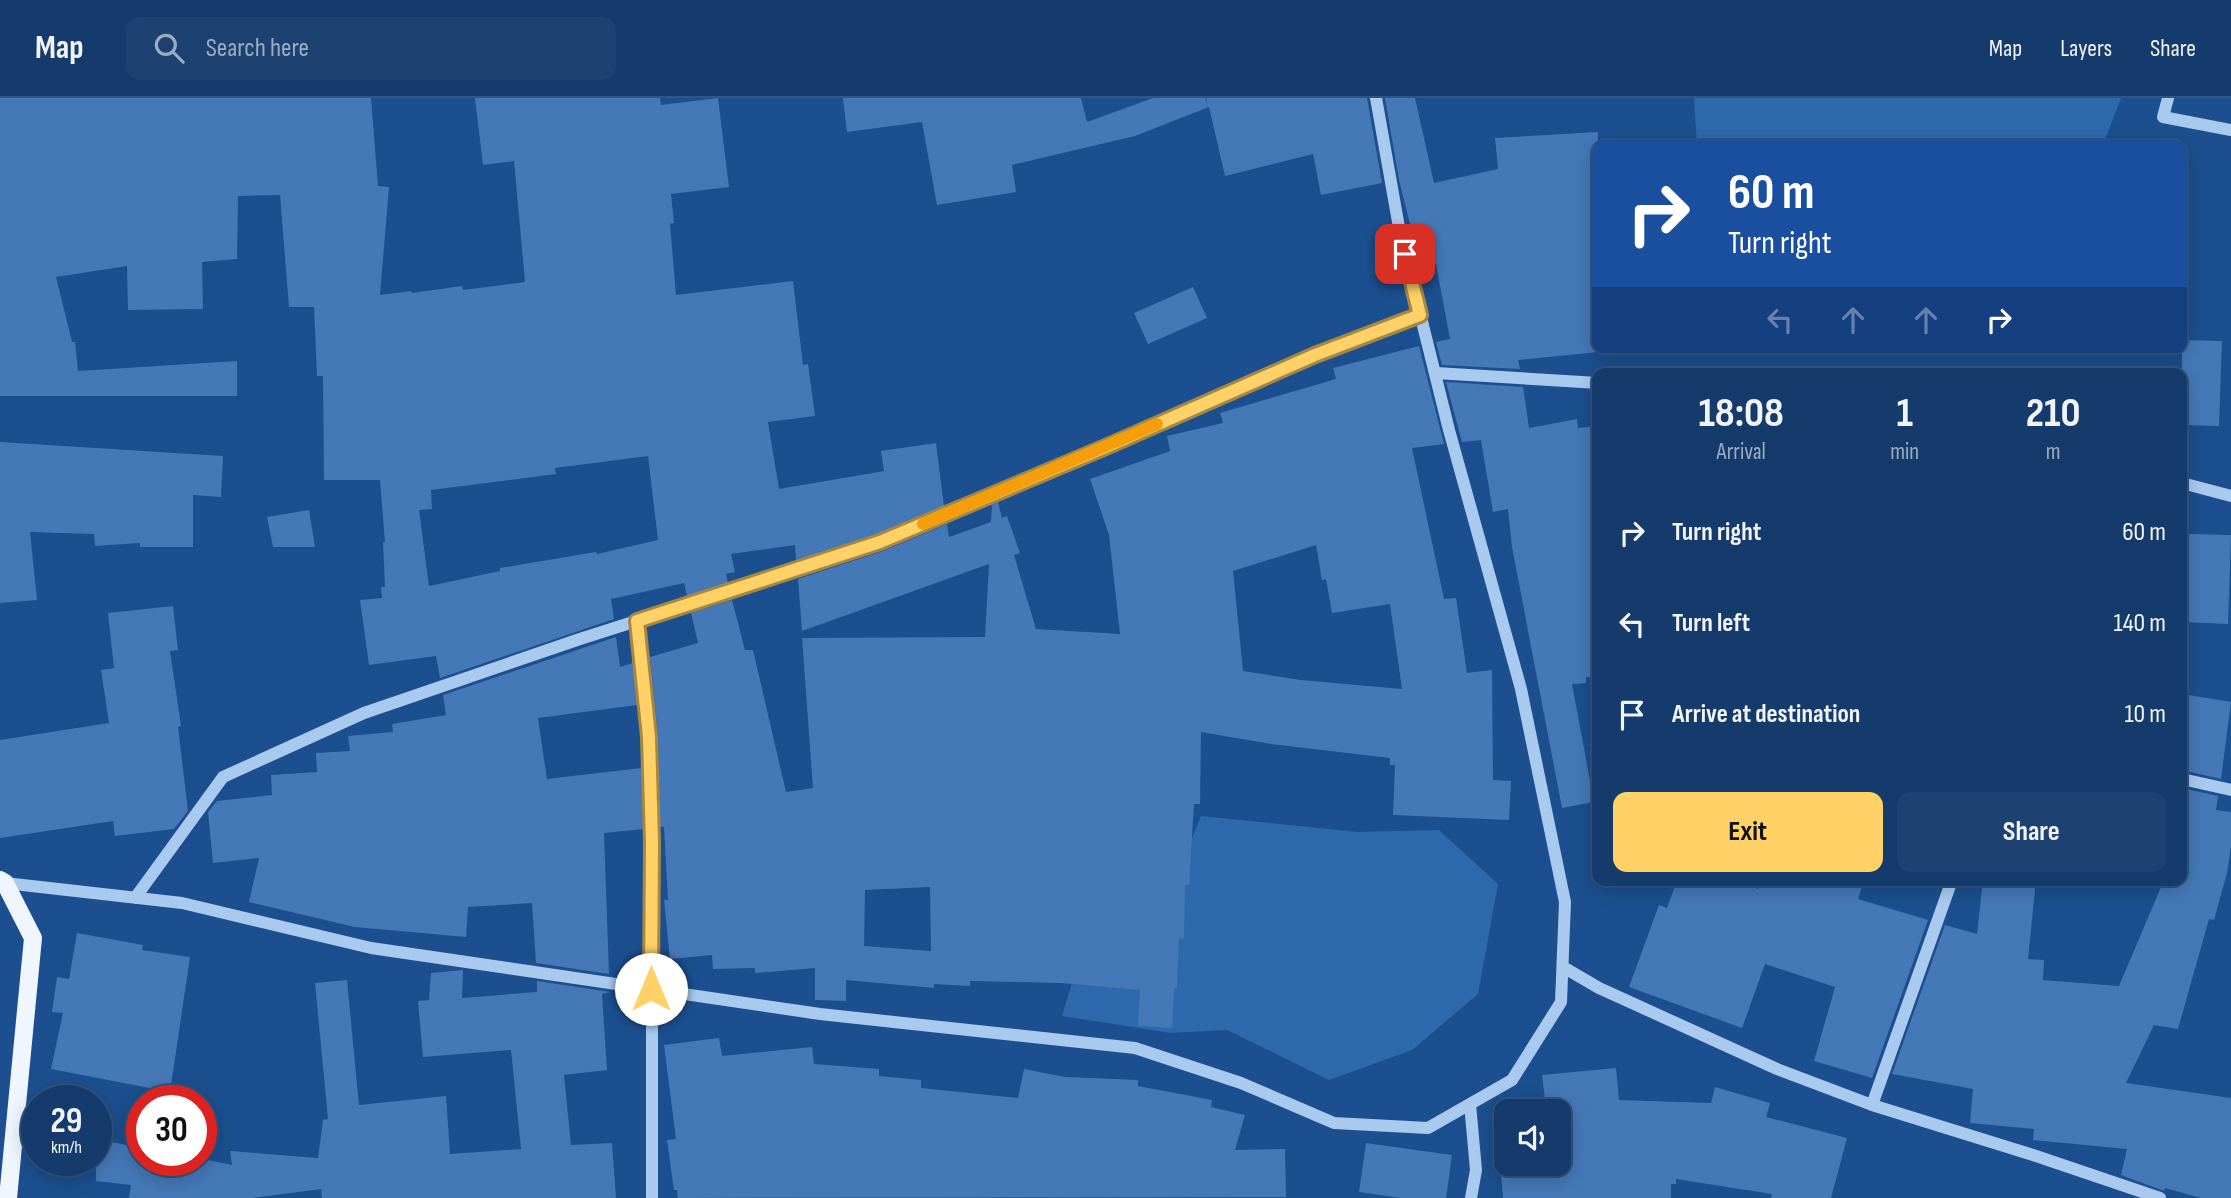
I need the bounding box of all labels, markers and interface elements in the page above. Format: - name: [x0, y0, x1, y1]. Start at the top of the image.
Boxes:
- search box: [126, 17, 616, 80]
- text: Map: [35, 28, 84, 68]
- icon: search: [150, 29, 188, 67]
- text: Search here: [206, 33, 309, 64]
- text: Map: [1989, 34, 2022, 63]
- text: Layers: [2060, 34, 2112, 63]
- text: Share: [2150, 34, 2196, 63]
- text: 60 m: [1728, 164, 1815, 223]
- icon: right: [1613, 168, 1704, 259]
- pin: [1375, 224, 1435, 284]
- text: Turn right: [1728, 224, 1832, 263]
- icon: arrive: [1386, 235, 1424, 273]
- icon: left: [1761, 301, 1799, 339]
- icon: ahead: [1834, 301, 1872, 339]
- icon: ahead: [1907, 301, 1945, 339]
- icon: right: [1980, 301, 2018, 339]
- text: 18:08: [1698, 388, 1784, 439]
- text: 1: [1897, 388, 1913, 439]
- text: 210: [2026, 388, 2081, 439]
- text: Arrival: [1716, 438, 1766, 466]
- text: min: [1890, 438, 1919, 466]
- text: m: [2046, 438, 2060, 466]
- icon: right: [1613, 514, 1651, 552]
- text: Turn right: [1672, 517, 1761, 548]
- text: 60 m: [2122, 517, 2166, 548]
- icon: left: [1613, 605, 1651, 643]
- text: Turn left: [1672, 608, 1750, 639]
- text: 140 m: [2114, 608, 2166, 639]
- icon: arrive: [1613, 696, 1651, 734]
- text: Arrive at destination: [1672, 699, 1860, 730]
- text: 10 m: [2124, 699, 2166, 730]
- button: Exit: [1613, 792, 1883, 872]
- button: Share: [1897, 792, 2166, 872]
- position arrow: [614, 952, 688, 1026]
- speed limit sign: 30: [126, 1085, 217, 1176]
- map controls: [1494, 1099, 1571, 1176]
- button: sound: [1494, 1099, 1571, 1176]
- text: 29: [51, 1100, 82, 1143]
- text: km/h: [51, 1137, 82, 1158]

